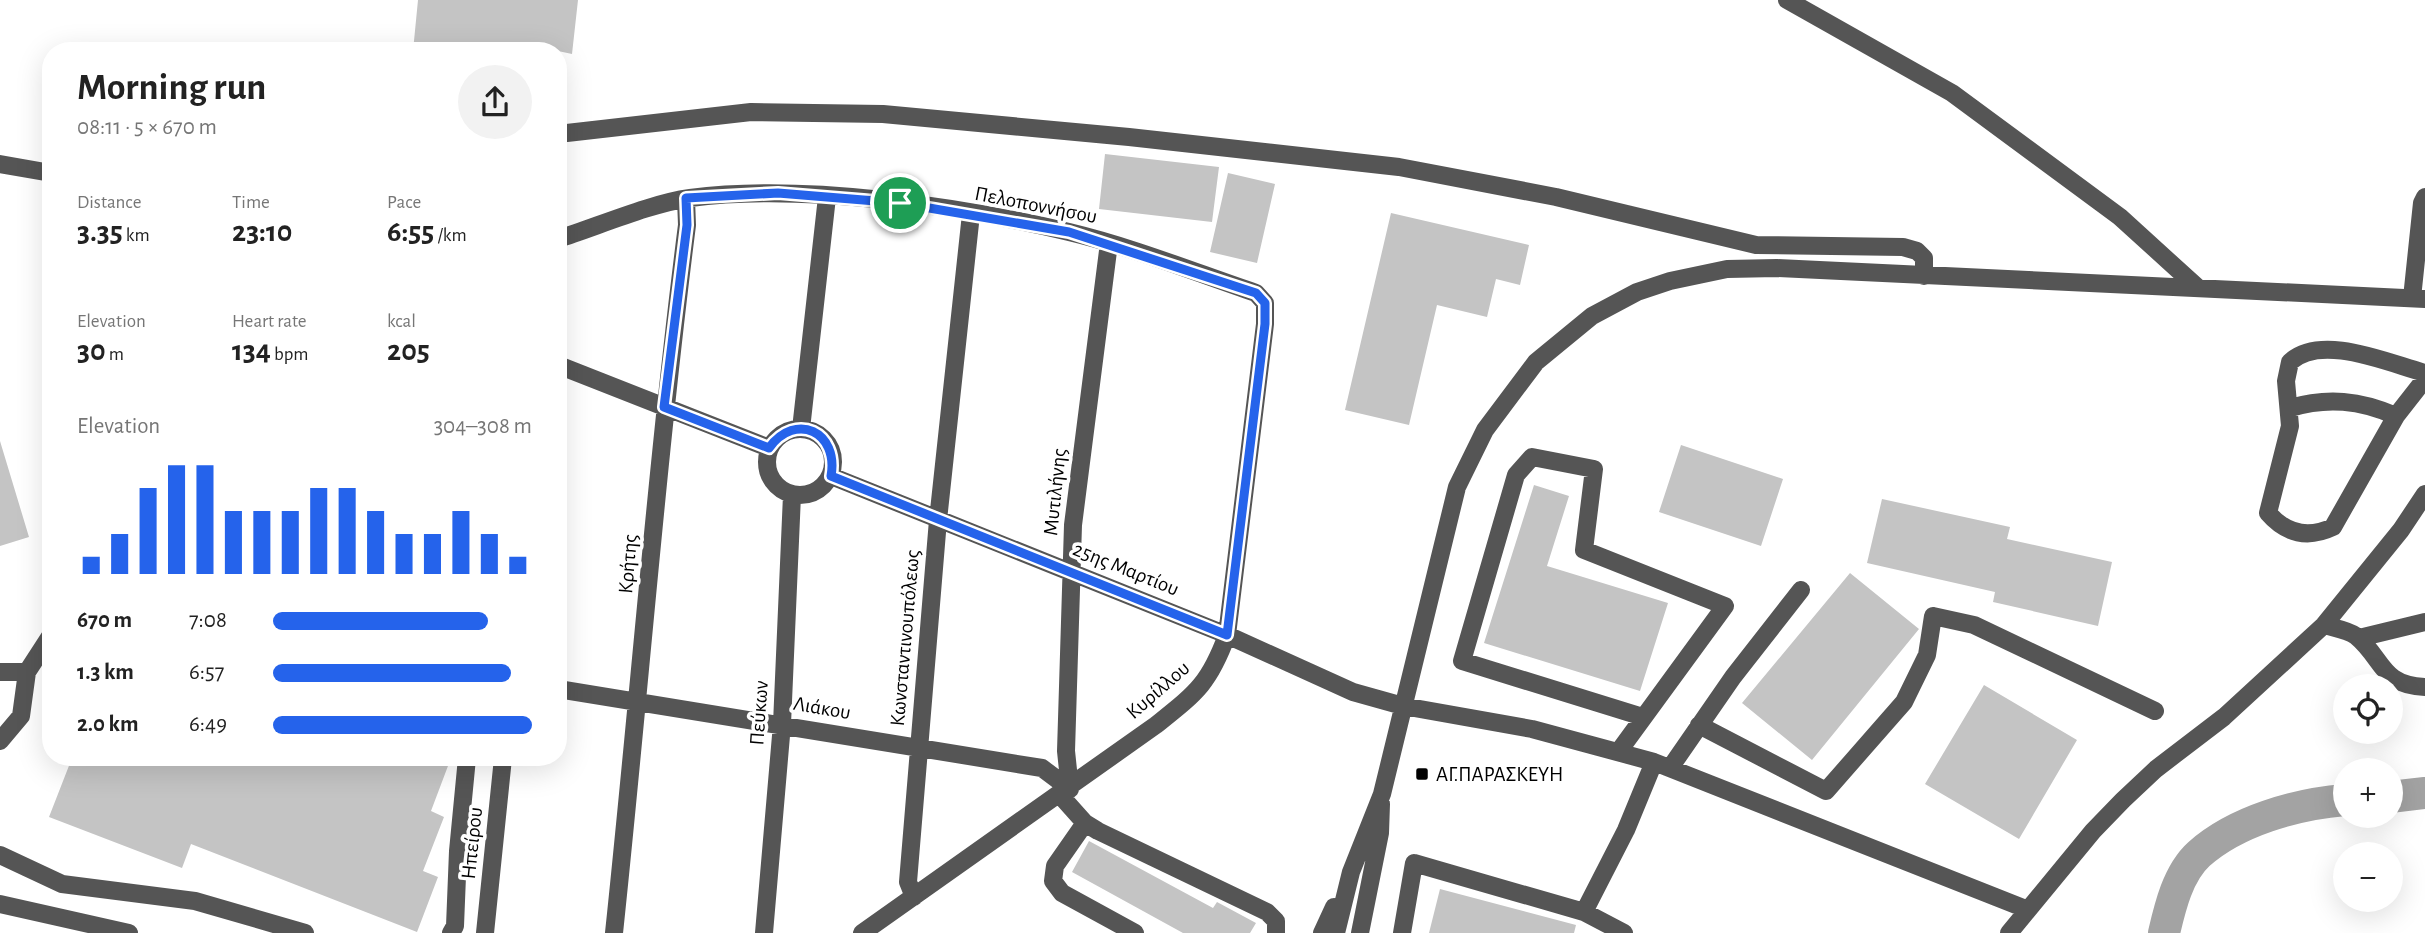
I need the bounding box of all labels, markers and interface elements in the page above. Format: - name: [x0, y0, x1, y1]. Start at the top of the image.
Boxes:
- button: share: [458, 65, 532, 139]
- text: Morning run: [77, 69, 266, 107]
- text: 08:11 · 5 × 670 m: [77, 116, 217, 139]
- pin: [870, 173, 930, 233]
- street label: Πελοποννήσου: [973, 183, 1099, 227]
- icon: arrive: [881, 184, 919, 222]
- text: Distance: [77, 193, 141, 212]
- text: Time: [232, 193, 270, 212]
- text: Pace: [387, 193, 421, 212]
- text: 3.35: [77, 217, 123, 247]
- text: 23:10: [232, 217, 292, 247]
- text: 6:55: [387, 217, 434, 247]
- text: km: [123, 226, 150, 245]
- text: /km: [434, 226, 467, 245]
- text: Elevation: [77, 312, 146, 331]
- text: Heart rate: [232, 312, 307, 331]
- text: kcal: [387, 312, 416, 331]
- text: 30: [77, 336, 106, 366]
- text: 134: [232, 336, 271, 366]
- text: 205: [387, 336, 430, 366]
- text: m: [106, 345, 124, 364]
- text: bpm: [271, 345, 308, 364]
- text: Elevation: [77, 415, 160, 438]
- text: 304–308 m: [434, 415, 532, 438]
- street label: Μυτιλήνης: [1040, 447, 1070, 537]
- street label: Κρήτης: [615, 533, 641, 595]
- street label: 25ης Μαρτίου: [1070, 538, 1182, 600]
- street label: Κωνσταντινουπόλεως: [887, 549, 923, 727]
- text: 670 m: [77, 609, 132, 632]
- text: 7:08: [189, 609, 227, 632]
- street label: Κυρίλλου: [1122, 657, 1194, 723]
- text: 1.3 km: [77, 661, 134, 684]
- text: 6:57: [189, 661, 224, 684]
- map controls: [2333, 674, 2403, 912]
- button: locate: [2333, 674, 2403, 744]
- street label: Πεύκων: [746, 680, 772, 746]
- street label: Λιάκου: [792, 693, 852, 723]
- text: 2.0 km: [77, 713, 139, 736]
- text: 6:49: [189, 713, 227, 736]
- button: +: [2333, 758, 2403, 828]
- place label: ΑΓ.ΠΑΡΑΣΚΕΥΗ: [1436, 764, 1563, 785]
- marker: ΑΓ.ΠΑΡΑΣΚΕΥΗ: [1414, 766, 1430, 782]
- street label: Ηπείρου: [458, 806, 486, 880]
- button: −: [2333, 842, 2403, 912]

